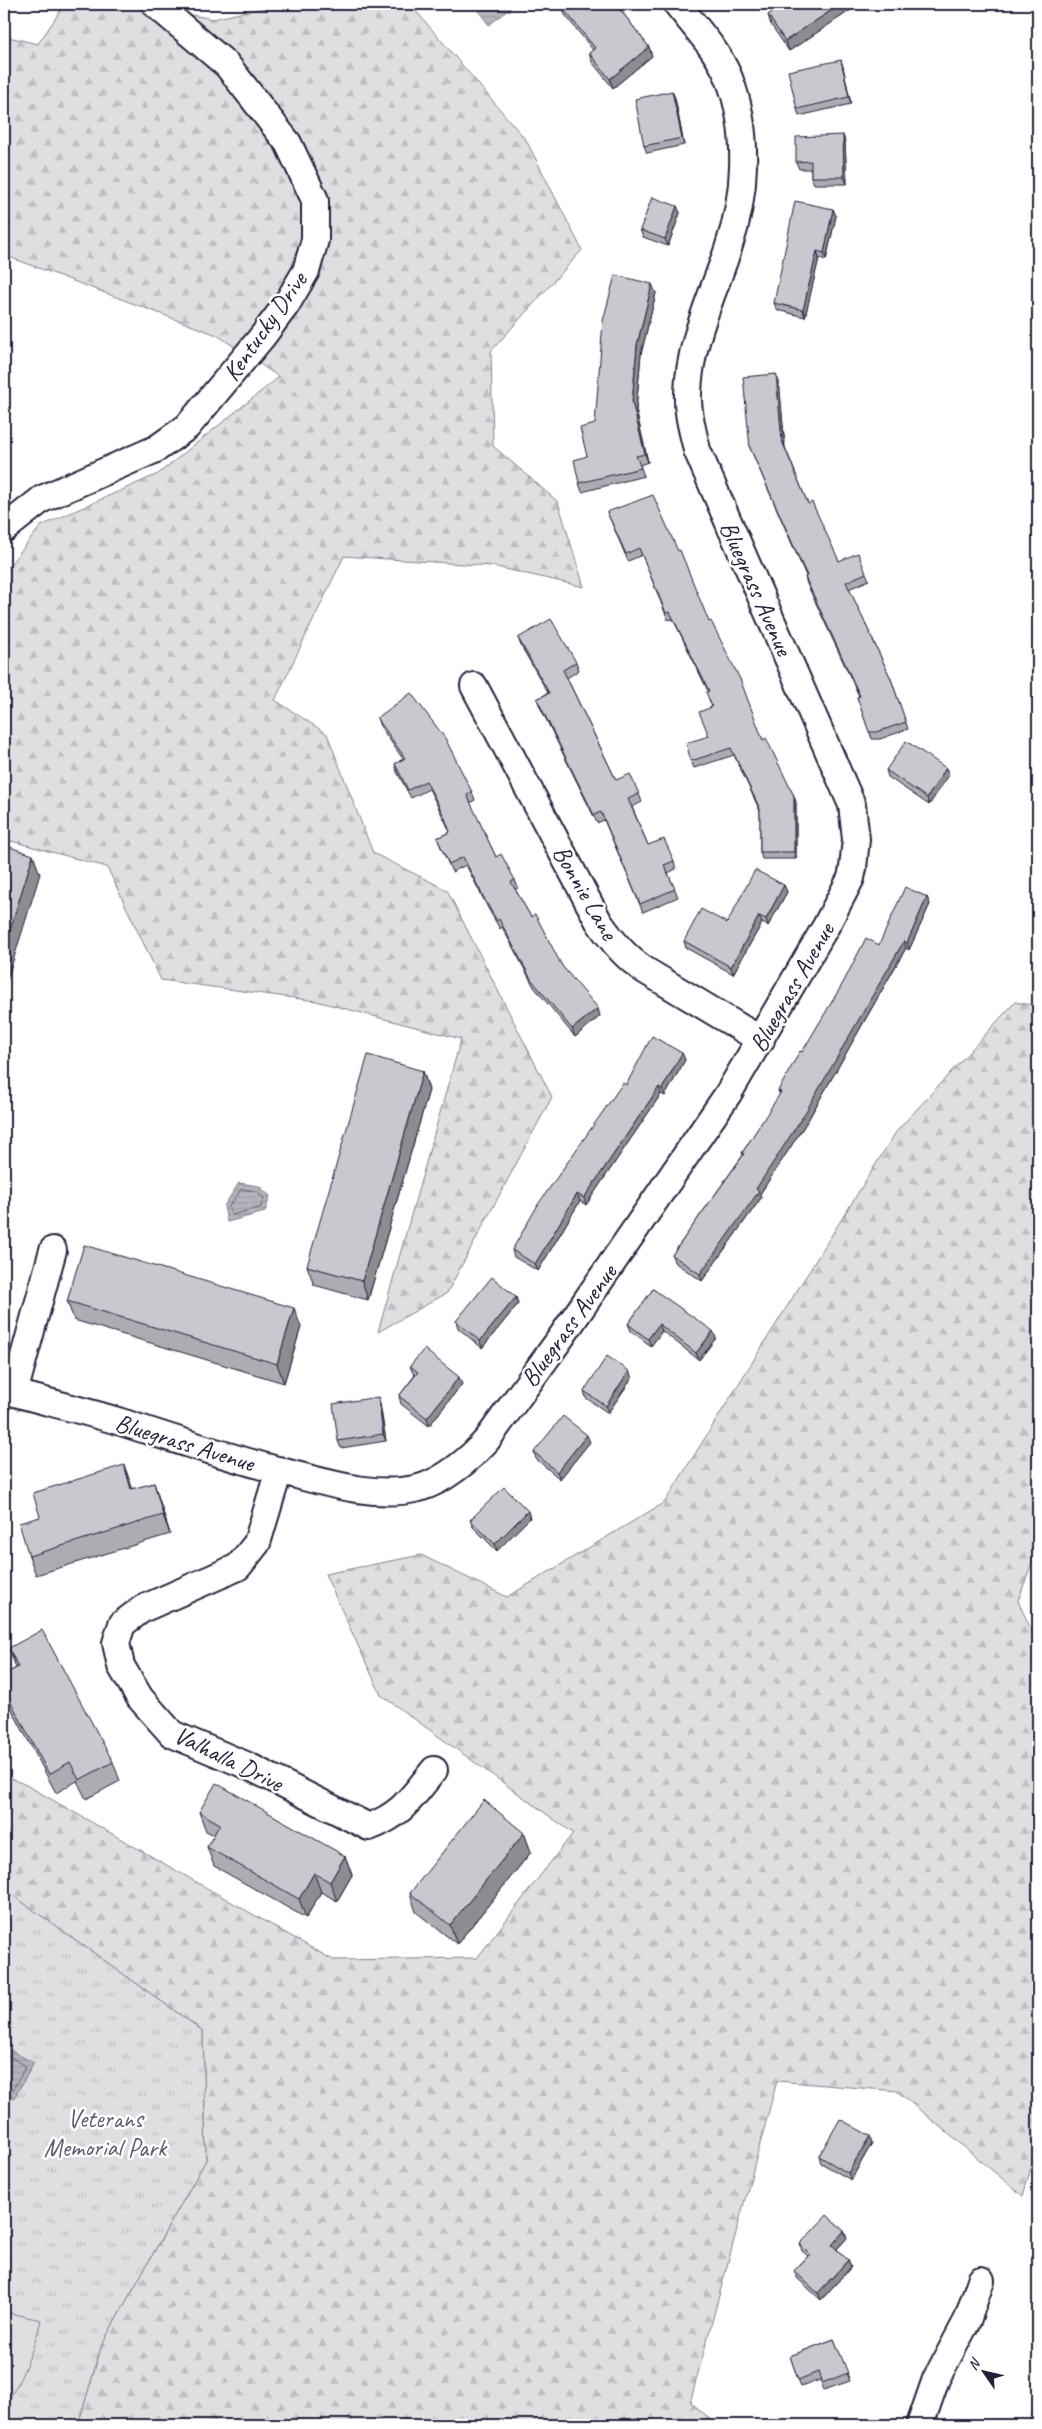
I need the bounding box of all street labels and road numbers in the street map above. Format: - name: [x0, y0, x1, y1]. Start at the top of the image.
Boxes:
- street label: Kentucky Drive: [216, 264, 315, 387]
- street label: Bluegrass Avenue: [712, 516, 801, 662]
- street label: Bonnie Lane: [545, 839, 626, 947]
- street label: Bluegrass Avenue: [742, 916, 843, 1058]
- street label: Bluegrass Avenue: [514, 1257, 625, 1393]
- street label: Bluegrass Avenue: [111, 1407, 260, 1480]
- street label: Valhalla Drive: [169, 1719, 290, 1800]

